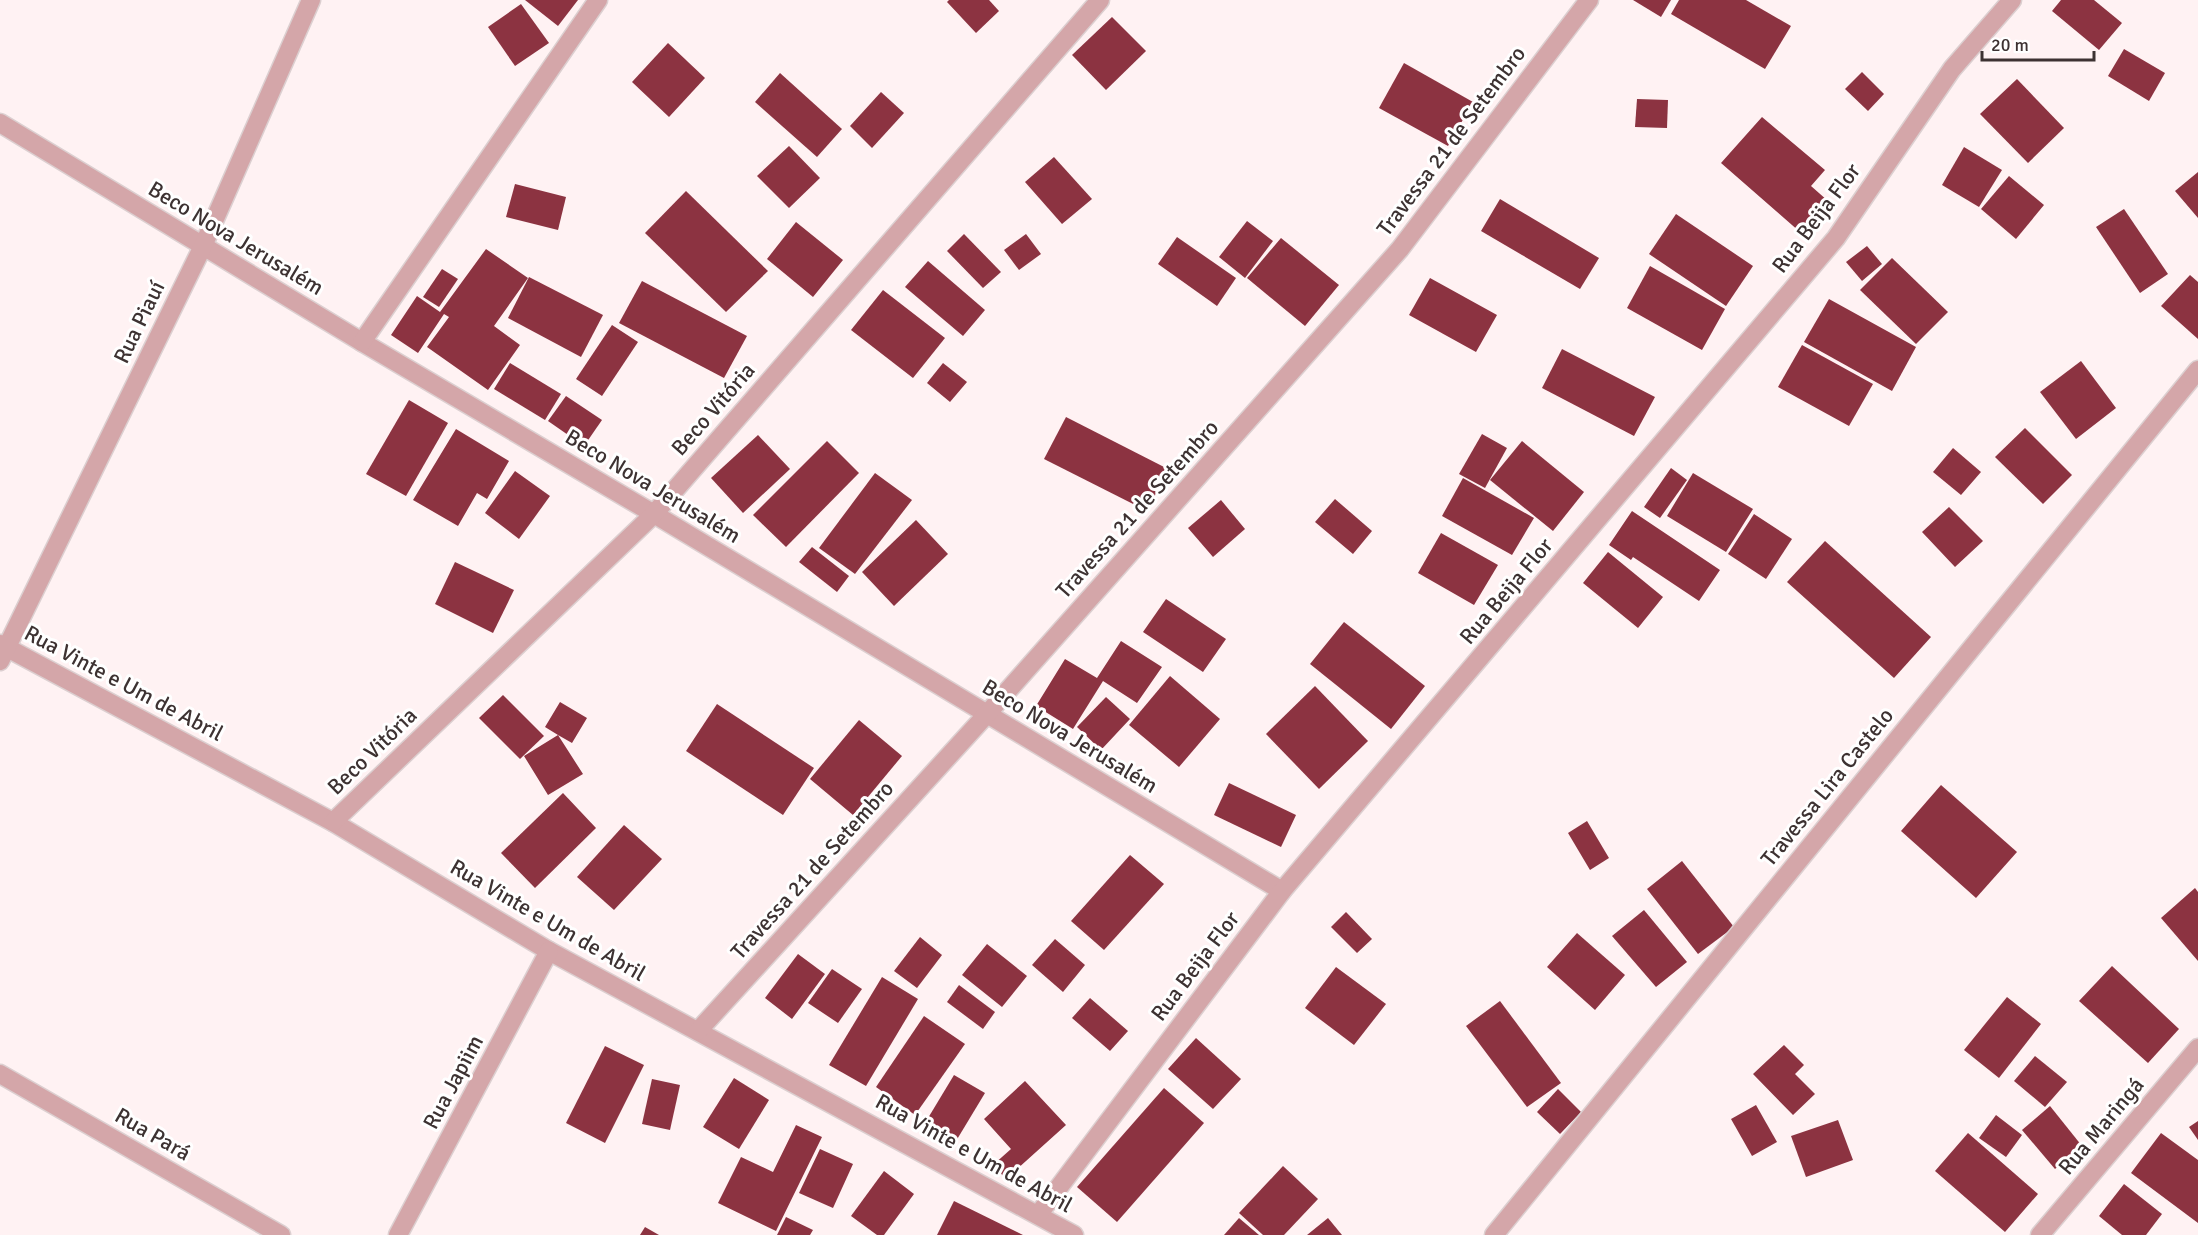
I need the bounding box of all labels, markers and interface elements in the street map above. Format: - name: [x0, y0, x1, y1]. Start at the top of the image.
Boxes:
- scale bar: [1982, 24, 2094, 62]
- text: 20 m: [1991, 34, 2029, 56]
- street label: Travessa 21 de Setembro: [1371, 41, 1531, 241]
- street label: Rua Beija Flor: [1766, 158, 1866, 278]
- street label: Beco Nova Jerusalém: [144, 175, 328, 301]
- street label: Rua Piauí: [108, 276, 170, 368]
- street label: Beco Vitória: [665, 357, 761, 461]
- street label: Travessa 21 de Setembro: [1050, 414, 1224, 604]
- street label: Beco Nova Jerusalém: [561, 423, 745, 549]
- street label: Rua Beija Flor: [1454, 532, 1558, 650]
- street label: Rua Vinte e Um de Abril: [20, 619, 228, 747]
- street label: Beco Nova Jerusalém: [978, 673, 1162, 799]
- street label: Beco Vitória: [322, 702, 422, 800]
- street label: Travessa Lira Castelo: [1755, 703, 1899, 871]
- street label: Travessa 21 de Setembro: [725, 775, 899, 965]
- street label: Rua Vinte e Um de Abril: [446, 853, 650, 987]
- street label: Rua Beija Flor: [1145, 906, 1245, 1026]
- street label: Rua Japiim: [417, 1030, 489, 1134]
- street label: Rua Maringá: [2052, 1072, 2150, 1180]
- street label: Rua Vinte e Um de Abril: [871, 1088, 1077, 1218]
- street label: Rua Pará: [110, 1102, 196, 1166]

